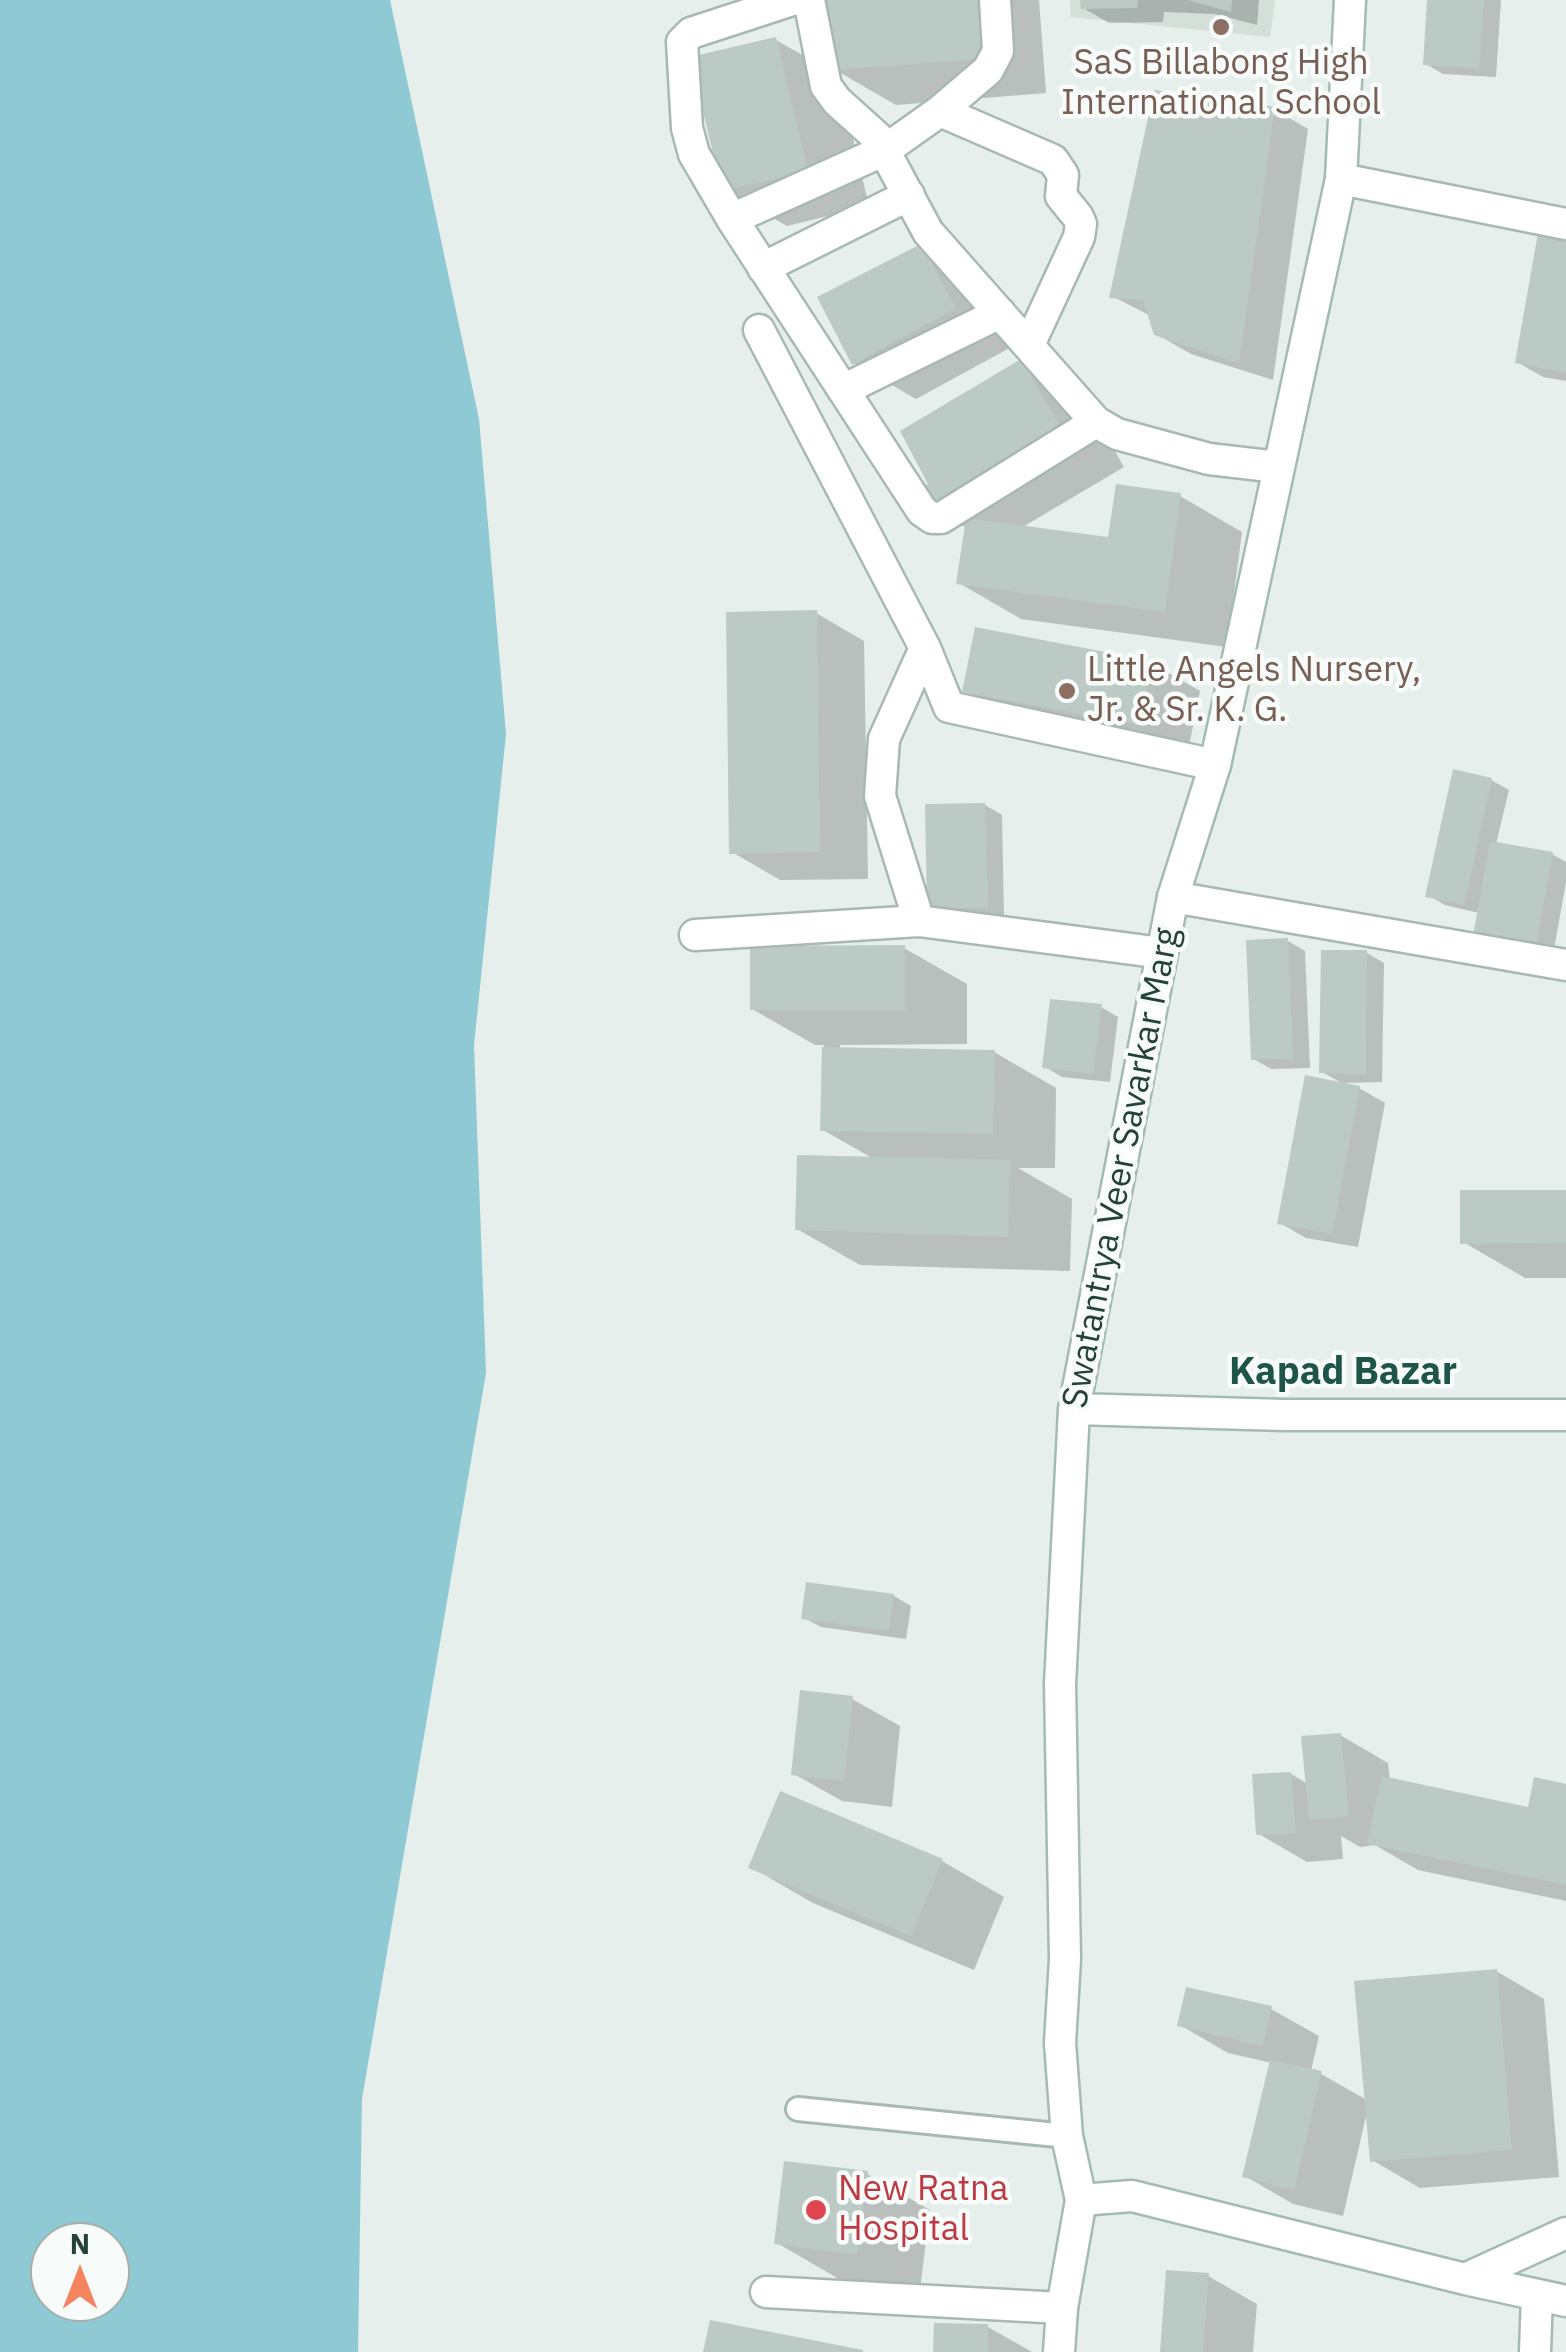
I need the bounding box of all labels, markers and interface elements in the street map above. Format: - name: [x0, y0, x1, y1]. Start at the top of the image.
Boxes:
- marker: SaS Billabong High International School: [1210, 16, 1232, 38]
- place label: SaS Billabong High International School: [1061, 43, 1381, 125]
- place label: Little Angels Nursery, Jr. & Sr. K. G.: [1087, 650, 1421, 732]
- marker: Little Angels Nursery, Jr. & Sr. K. G.: [1056, 680, 1078, 702]
- street label: Swatantrya Veer Savarkar Marg: [1055, 924, 1189, 1412]
- district label: Kapad Bazar: [1229, 1350, 1457, 1396]
- place label: New Ratna Hospital: [838, 2169, 1009, 2251]
- marker: New Ratna Hospital: [803, 2197, 829, 2223]
- north arrow: [30, 2222, 130, 2322]
- text: N: [70, 2225, 90, 2262]

